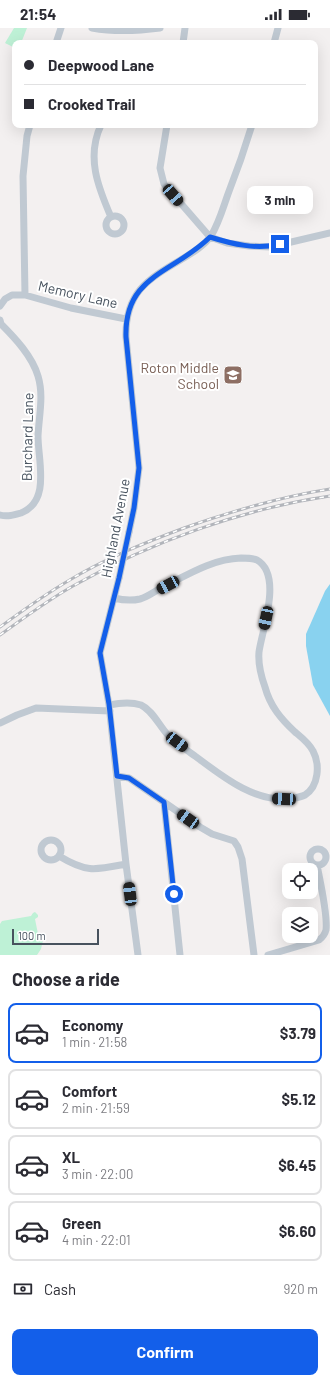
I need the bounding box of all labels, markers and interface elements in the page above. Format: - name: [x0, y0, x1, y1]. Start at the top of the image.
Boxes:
- text: 21:54: [20, 5, 56, 23]
- text: Deepwood Lane: [48, 56, 154, 74]
- text: Crooked Trail: [48, 95, 135, 113]
- car: [161, 182, 185, 208]
- callout: 3 min: [247, 186, 313, 214]
- text: 3 min: [265, 192, 295, 208]
- route end: [271, 235, 289, 253]
- street label: Memory Lane: [36, 277, 120, 311]
- place label: Roton Middle School: [141, 359, 219, 392]
- school or university icon: Roton Middle School: [222, 364, 244, 386]
- street label: Burchard Lane: [18, 393, 36, 481]
- street label: Highland Avenue: [97, 477, 133, 579]
- car: [155, 574, 181, 596]
- car: [258, 605, 274, 631]
- car: [164, 730, 190, 754]
- car: [272, 792, 296, 806]
- car: [175, 807, 201, 831]
- map controls: [282, 863, 318, 943]
- button: locate: [282, 863, 318, 899]
- car: [123, 881, 137, 907]
- route start: [165, 885, 183, 903]
- button: layers: [282, 907, 318, 943]
- scale bar: [12, 927, 99, 946]
- text: 100 m: [18, 929, 46, 942]
- text: Choose a ride: [12, 968, 120, 990]
- icon: car: [14, 1015, 50, 1051]
- text: Economy: [62, 1016, 123, 1034]
- text: $3.79: [280, 1024, 316, 1042]
- text: 1 min · 21:58: [62, 1034, 127, 1050]
- icon: car: [14, 1081, 50, 1117]
- text: Comfort: [62, 1082, 117, 1100]
- text: $5.12: [282, 1090, 316, 1108]
- text: 2 min · 21:59: [62, 1100, 130, 1116]
- icon: car: [14, 1147, 50, 1183]
- text: XL: [62, 1148, 80, 1166]
- text: $6.45: [278, 1156, 316, 1174]
- text: 3 min · 22:00: [62, 1166, 133, 1182]
- icon: car: [14, 1213, 50, 1249]
- text: Green: [62, 1214, 101, 1232]
- text: $6.60: [279, 1222, 316, 1240]
- text: 4 min · 22:01: [62, 1232, 131, 1248]
- icon: cash: [12, 1278, 34, 1300]
- text: Cash: [44, 1280, 76, 1298]
- text: 920 m: [284, 1281, 318, 1297]
- button: Confirm: [12, 1329, 318, 1375]

